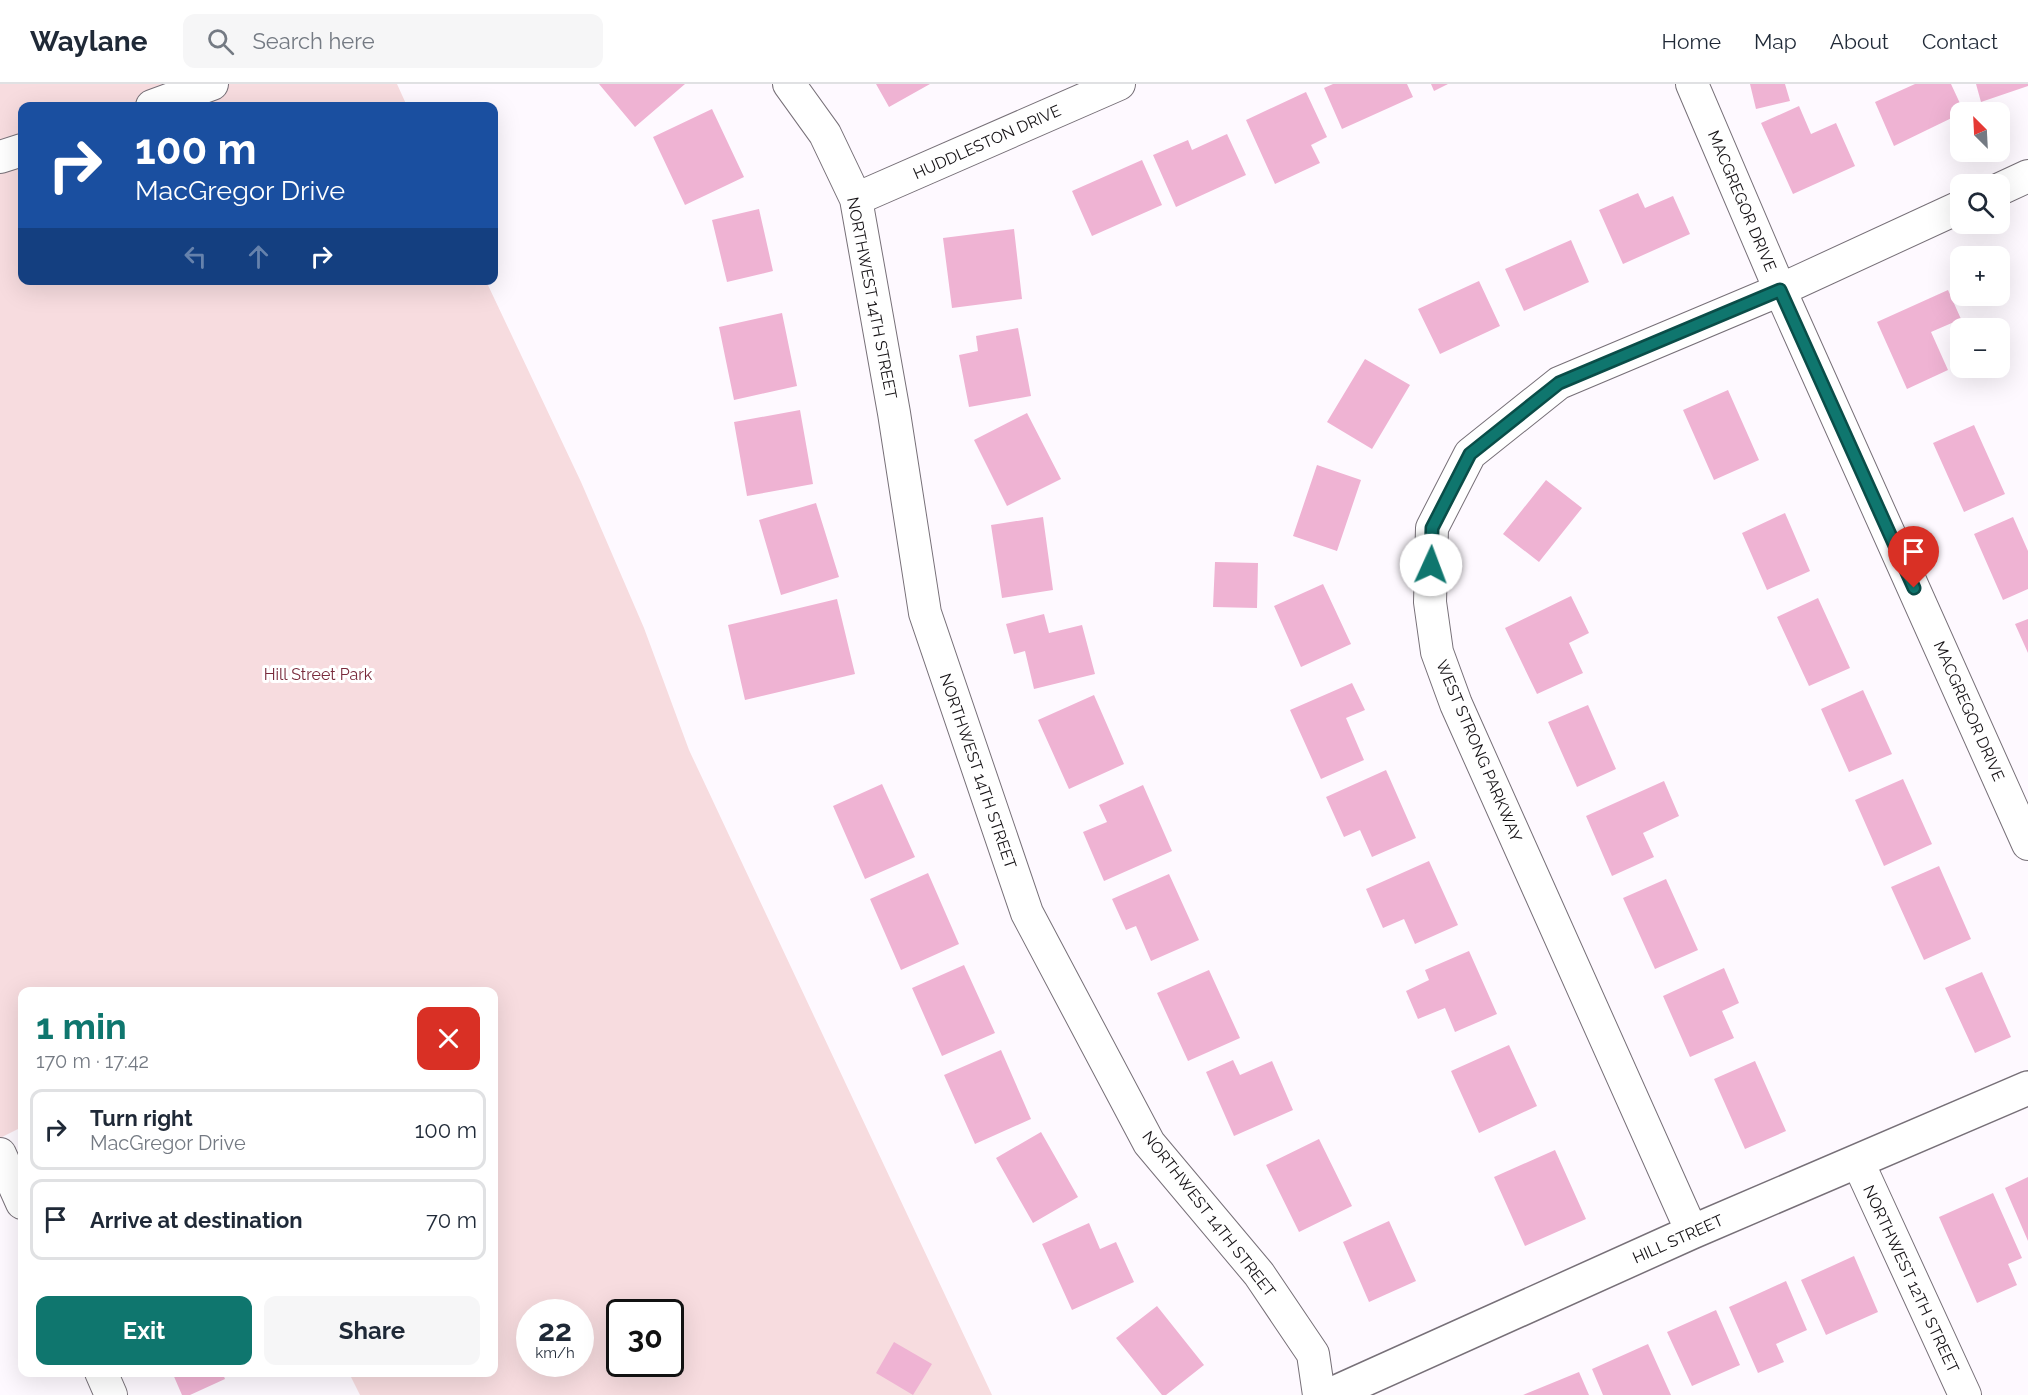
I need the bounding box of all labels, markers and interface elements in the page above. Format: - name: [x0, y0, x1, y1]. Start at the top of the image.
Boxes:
- search box: [183, 14, 603, 68]
- text: Waylane: [30, 25, 147, 58]
- icon: search: [204, 25, 237, 58]
- text: Search here: [252, 28, 375, 54]
- text: Home: [1662, 29, 1721, 54]
- text: Map: [1754, 29, 1797, 54]
- text: About: [1830, 29, 1889, 54]
- text: Contact: [1922, 29, 1998, 54]
- street label: HUDDLESTON DRIVE: [910, 101, 1064, 183]
- north arrow: [1950, 102, 2010, 162]
- map controls: [1950, 102, 2010, 378]
- text: 100 m: [135, 125, 257, 174]
- icon: right: [36, 126, 114, 204]
- street label: MACGREGOR DRIVE: [1704, 128, 1780, 275]
- button: search: [1950, 174, 2010, 234]
- text: MacGregor Drive: [135, 175, 345, 206]
- street label: NORTHWEST 14TH STREET: [843, 195, 901, 401]
- icon: left: [179, 240, 212, 273]
- icon: ahead: [242, 240, 275, 273]
- icon: right: [305, 240, 338, 273]
- button: +: [1950, 246, 2010, 306]
- button: −: [1950, 318, 2010, 378]
- pin: [1888, 526, 1939, 588]
- position arrow: [1399, 533, 1463, 597]
- icon: arrive: [1897, 535, 1930, 568]
- street label: MACGREGOR DRIVE: [1930, 638, 2009, 784]
- street label: WEST STRONG PARKWAY: [1432, 657, 1526, 845]
- park label: Hill Street Park: [264, 665, 373, 684]
- street label: NORTHWEST 14TH STREET: [936, 671, 1020, 871]
- text: 1 min: [36, 1005, 127, 1047]
- button: close: [417, 1007, 480, 1070]
- text: 170 m · 17:42: [36, 1049, 149, 1073]
- text: Turn right: [90, 1105, 193, 1131]
- icon: right: [39, 1113, 72, 1146]
- text: 100 m: [415, 1117, 477, 1143]
- street label: NORTHWEST 14TH STREET: [1138, 1127, 1280, 1301]
- text: MacGregor Drive: [90, 1131, 246, 1155]
- street label: NORTHWEST 12TH STREET: [1859, 1182, 1963, 1376]
- icon: arrive: [39, 1203, 72, 1236]
- text: Arrive at destination: [90, 1207, 303, 1233]
- text: 70 m: [426, 1207, 477, 1233]
- street label: HILL STREET: [1630, 1210, 1726, 1267]
- button: Exit: [36, 1296, 252, 1365]
- button: Share: [264, 1296, 480, 1365]
- speed limit sign: 30: [606, 1299, 684, 1377]
- text: 22: [538, 1313, 572, 1348]
- text: km/h: [535, 1344, 575, 1362]

